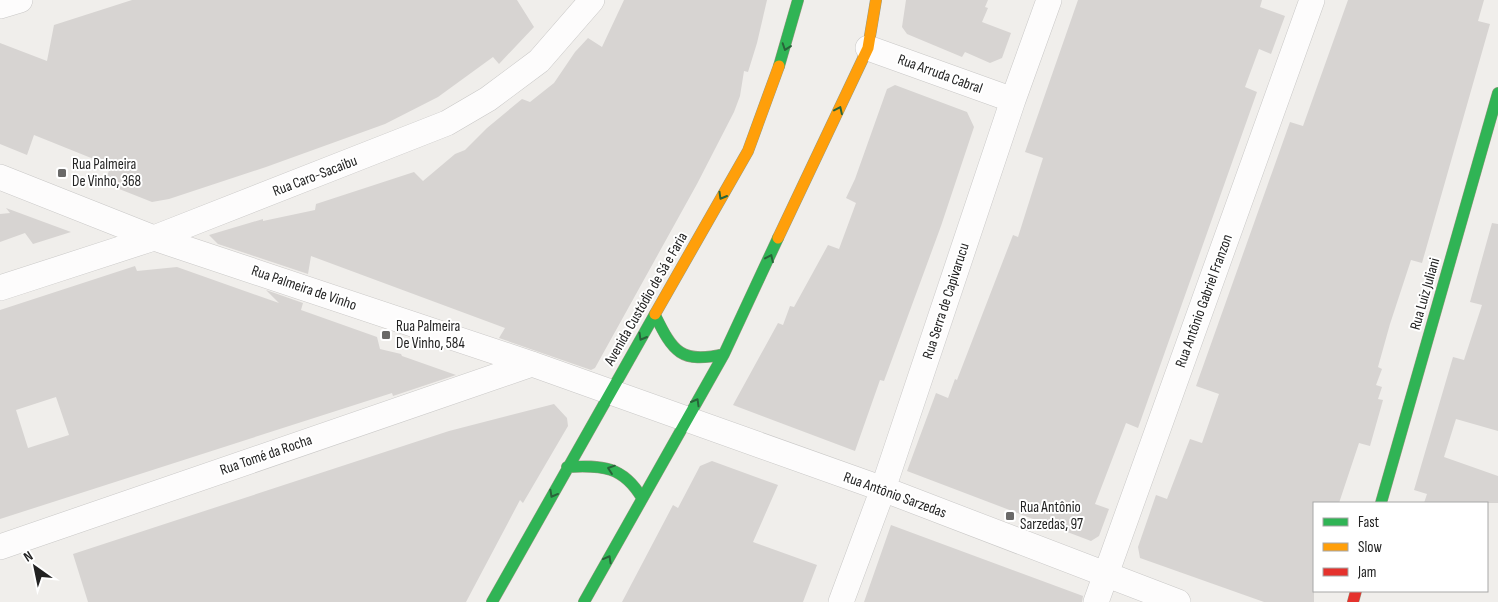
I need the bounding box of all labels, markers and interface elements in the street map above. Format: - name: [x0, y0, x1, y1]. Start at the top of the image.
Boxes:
- one-way arrow: [782, 42, 792, 51]
- street label: Rua Arruda Cabral: [895, 50, 985, 98]
- one-way arrow: [832, 107, 842, 116]
- street label: Rua Caro-Sacaibu: [270, 151, 360, 201]
- place label: Rua Palmeira De Vinho, 368: [72, 155, 141, 191]
- marker: Rua Palmeira De Vinho, 368: [56, 167, 68, 179]
- one-way arrow: [718, 191, 728, 200]
- street label: Avenida Custódio de Sá e Faria: [600, 229, 692, 370]
- street label: Rua Antônio Gabriel Franzon: [1171, 232, 1237, 370]
- street label: Rua Serra de Capivarucu: [918, 241, 974, 361]
- one-way arrow: [763, 254, 773, 263]
- street label: Rua Luiz Juliani: [1406, 256, 1444, 332]
- street label: Rua Palmeira de Vinho: [249, 261, 359, 315]
- place label: Rua Palmeira De Vinho, 584: [396, 317, 465, 353]
- marker: Rua Palmeira De Vinho, 584: [380, 329, 392, 341]
- one-way arrow: [638, 332, 648, 341]
- one-way arrow: [690, 399, 700, 408]
- street label: Rua Tomé da Rocha: [217, 430, 315, 480]
- one-way arrow: [607, 465, 616, 475]
- street label: Rua Antônio Sarzedas: [841, 468, 949, 522]
- one-way arrow: [549, 488, 559, 497]
- place label: Rua Antônio Sarzedas, 97: [1020, 498, 1083, 534]
- legend: [1313, 502, 1488, 592]
- marker: Rua Antônio Sarzedas, 97: [1004, 510, 1016, 522]
- text: Fast: [1358, 513, 1380, 532]
- text: Slow: [1358, 538, 1382, 557]
- north arrow: [10, 542, 60, 592]
- text: N: [20, 547, 36, 566]
- one-way arrow: [602, 556, 612, 565]
- text: Jam: [1357, 563, 1376, 582]

